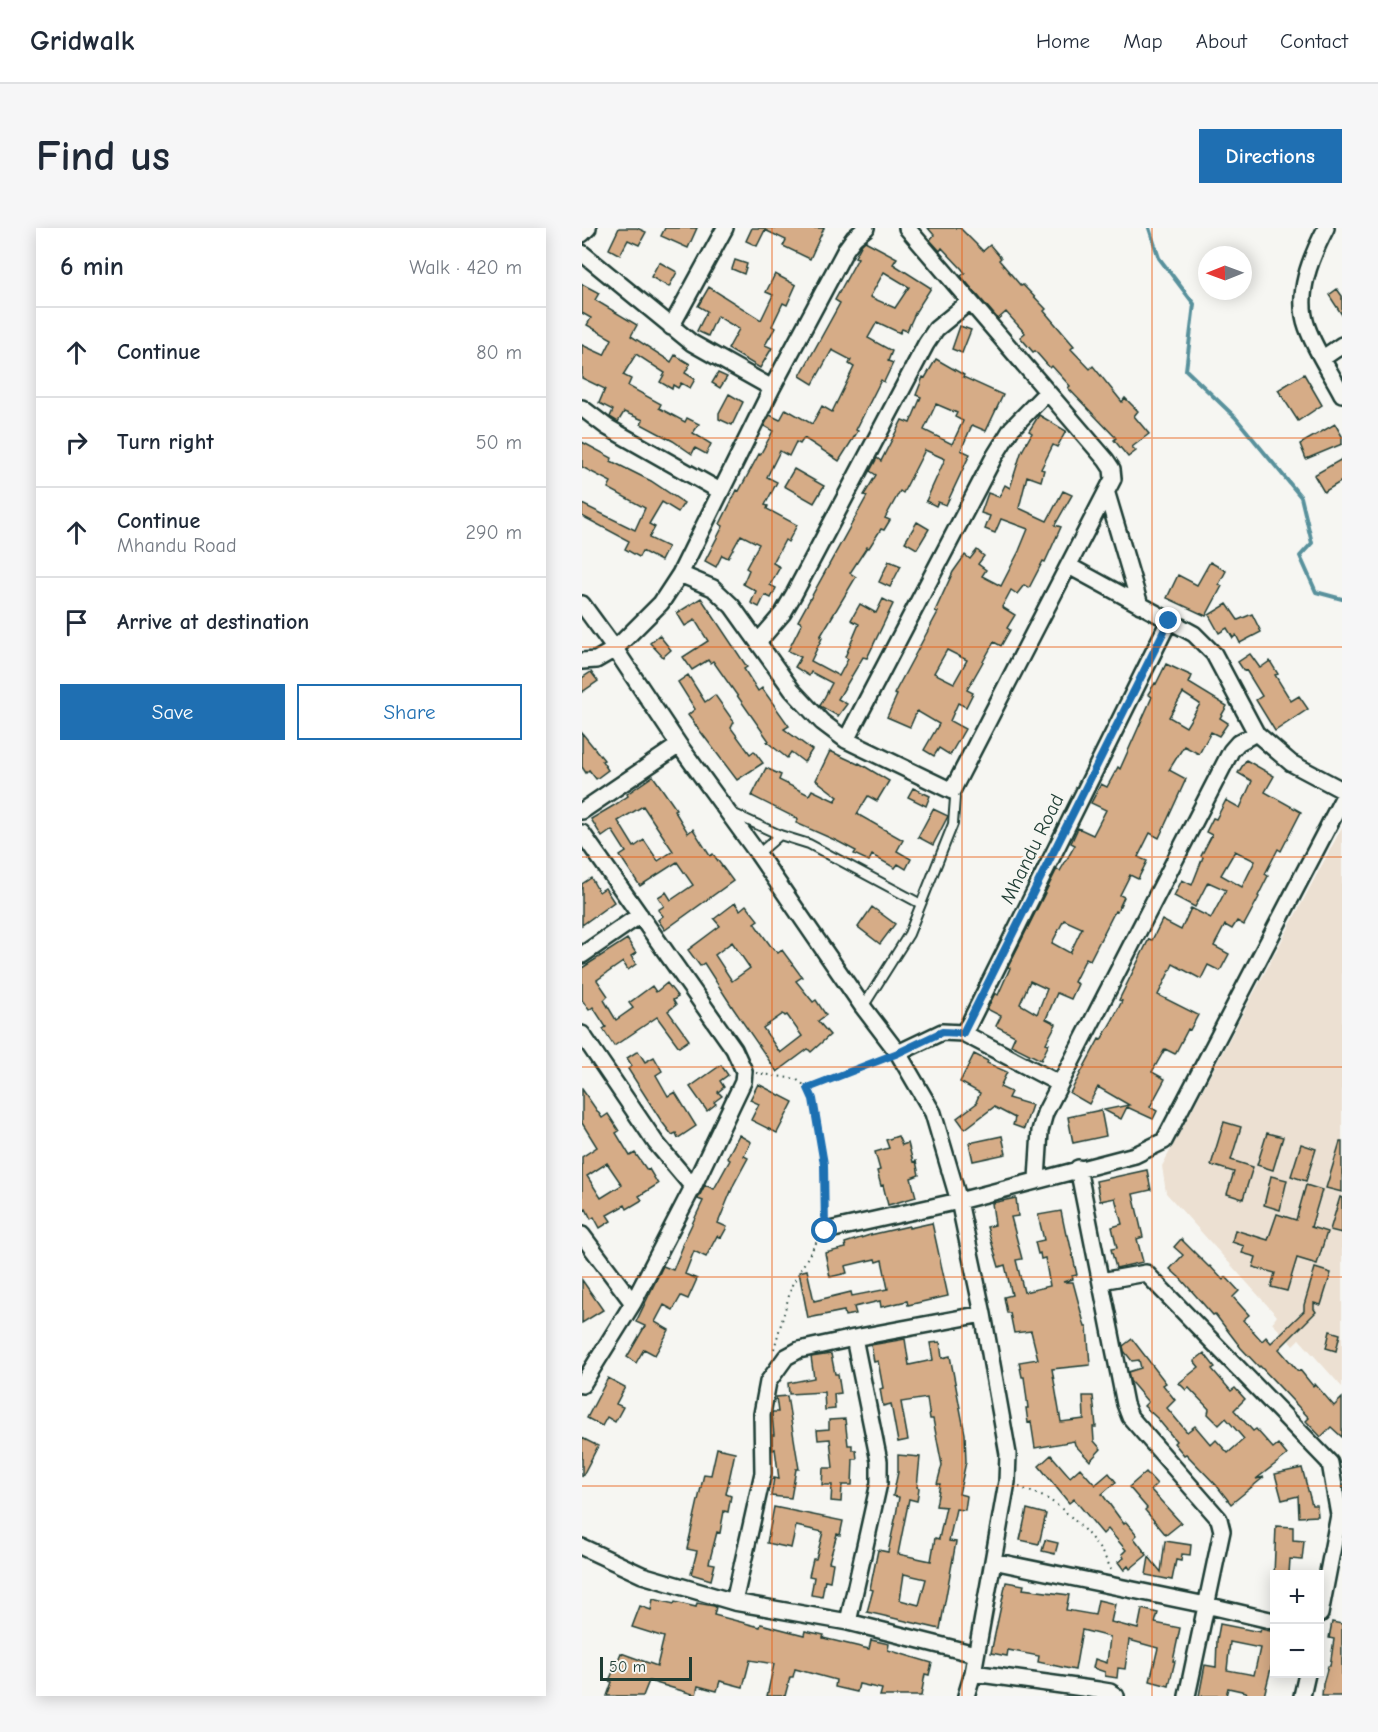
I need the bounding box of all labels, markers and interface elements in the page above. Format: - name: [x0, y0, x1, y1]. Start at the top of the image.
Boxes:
- text: Gridwalk: [30, 25, 134, 57]
- text: Home: [1036, 29, 1090, 53]
- text: Map: [1123, 29, 1163, 53]
- text: About: [1196, 29, 1247, 53]
- text: Contact: [1280, 29, 1348, 53]
- button: Directions: [1199, 129, 1342, 183]
- text: Find us: [36, 132, 170, 181]
- north arrow: [1198, 246, 1252, 300]
- text: 6 min: [60, 252, 124, 282]
- text: Walk · 420 m: [409, 256, 522, 279]
- icon: ahead: [60, 336, 93, 369]
- text: Continue: [117, 339, 200, 365]
- text: 80 m: [476, 341, 522, 364]
- icon: right: [60, 426, 93, 459]
- text: Turn right: [117, 429, 214, 455]
- text: 50 m: [476, 431, 522, 454]
- text: Continue: [117, 508, 200, 534]
- icon: ahead: [60, 516, 93, 549]
- text: 290 m: [466, 521, 522, 544]
- text: Mhandu Road: [117, 534, 237, 557]
- icon: arrive: [60, 606, 93, 639]
- route end: [1155, 607, 1181, 633]
- text: Arrive at destination: [117, 609, 309, 635]
- button: Save: [60, 684, 285, 740]
- button: Share: [297, 684, 522, 740]
- street label: Mhandu Road: [995, 790, 1069, 908]
- route start: [811, 1217, 837, 1243]
- map controls: [1270, 1570, 1324, 1678]
- button: +: [1270, 1570, 1324, 1624]
- button: −: [1270, 1624, 1324, 1678]
- scale bar: [600, 1654, 692, 1682]
- text: 50 m: [609, 1658, 646, 1676]

